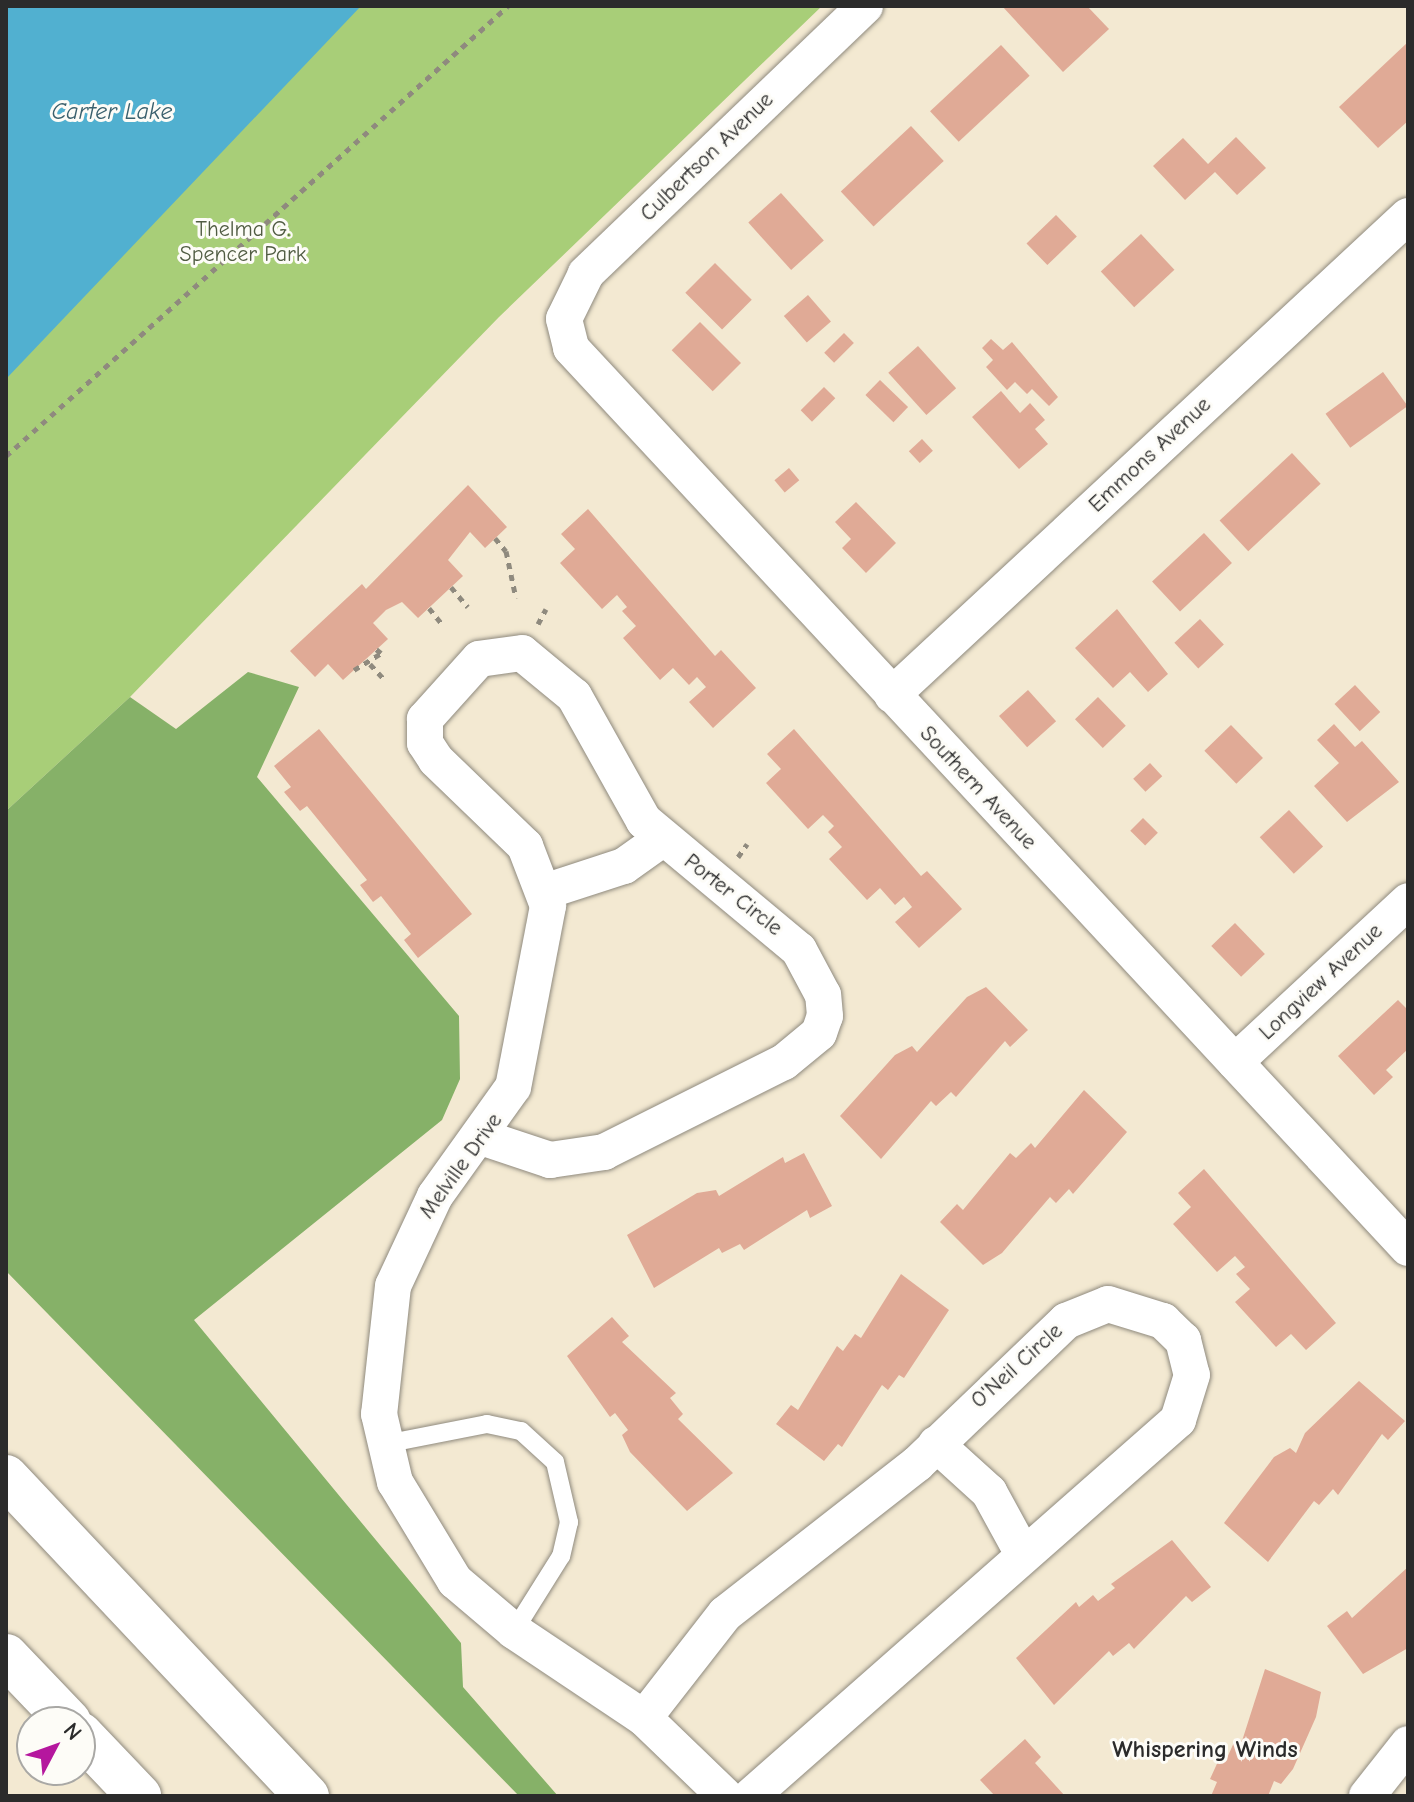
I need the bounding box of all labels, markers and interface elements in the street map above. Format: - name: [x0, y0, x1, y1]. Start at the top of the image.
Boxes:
- street label: Culbertson Avenue: [635, 87, 779, 227]
- water label: Carter Lake: [51, 98, 173, 126]
- park label: Thelma G. Spencer Park: [180, 216, 306, 268]
- street label: Emmons Avenue: [1084, 392, 1216, 518]
- street label: Southern Avenue: [914, 721, 1042, 855]
- street label: Porter Circle: [679, 848, 787, 942]
- street label: Longview Avenue: [1254, 918, 1388, 1046]
- street label: Melville Drive: [414, 1108, 508, 1224]
- street label: O'Neil Circle: [966, 1318, 1068, 1414]
- north arrow: [16, 1706, 96, 1786]
- text: N: [58, 1718, 87, 1746]
- district label: Whispering Winds: [1112, 1736, 1298, 1764]

